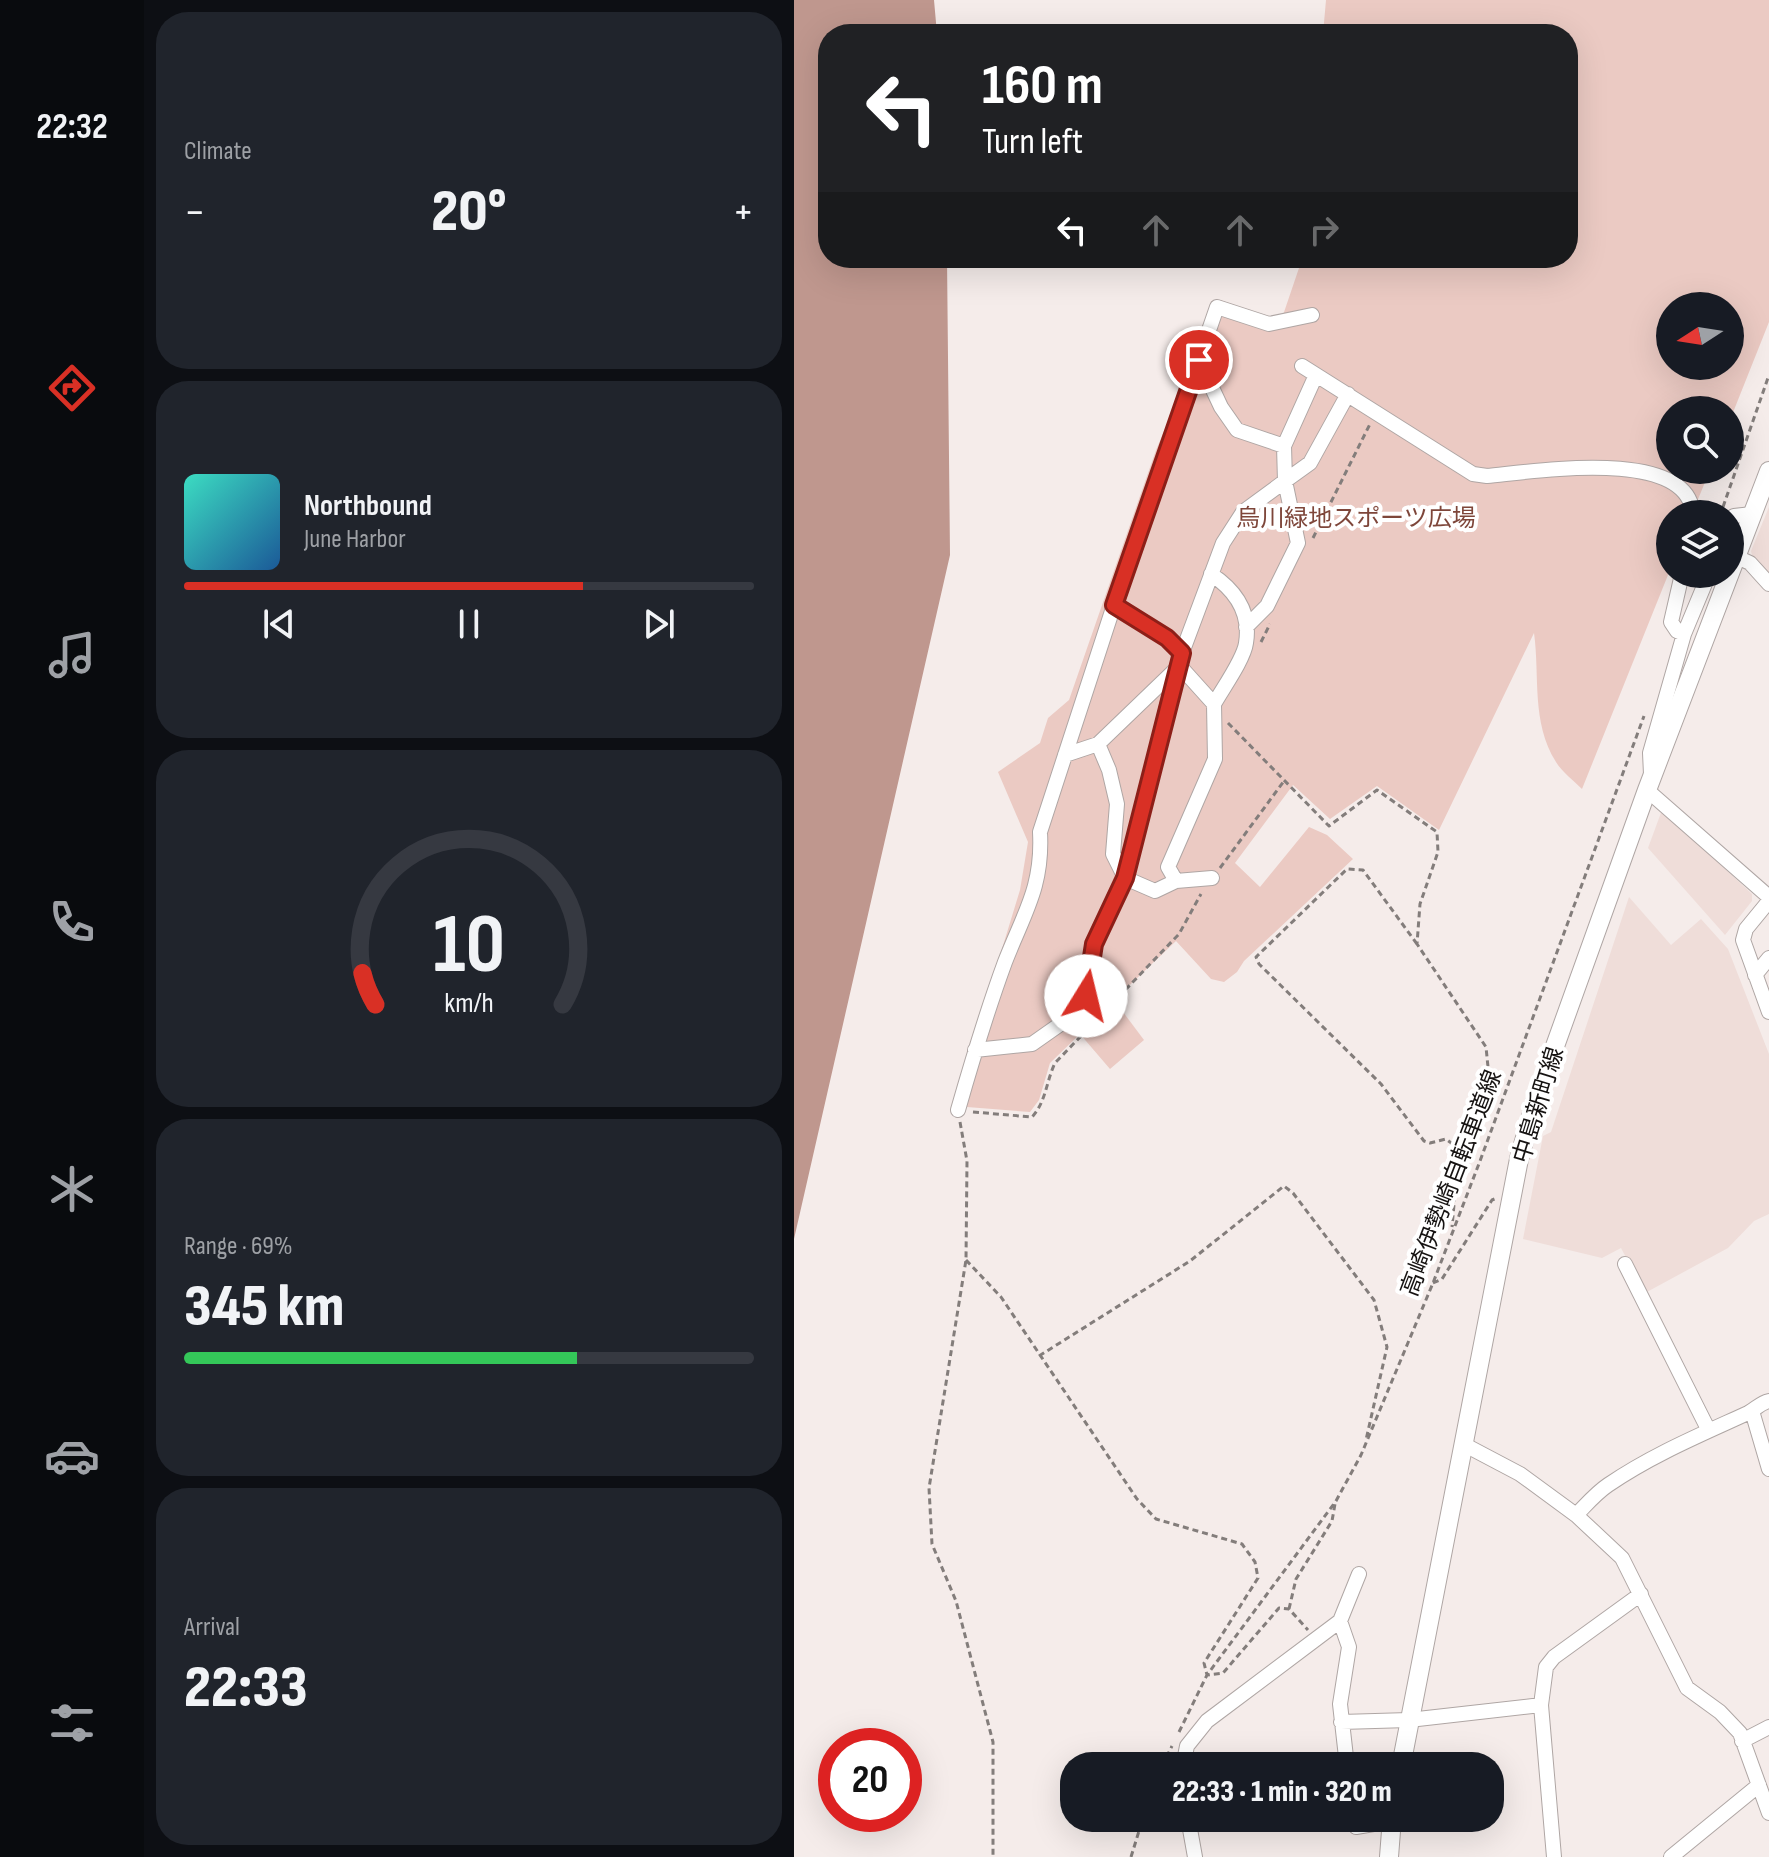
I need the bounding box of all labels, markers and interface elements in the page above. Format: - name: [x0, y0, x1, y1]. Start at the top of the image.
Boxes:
- text: 160 m: [982, 53, 1103, 120]
- icon: left: [850, 56, 954, 160]
- text: 22:32: [36, 106, 108, 149]
- text: Turn left: [982, 121, 1083, 164]
- text: Climate: [184, 136, 252, 167]
- text: 20°: [431, 176, 507, 248]
- text: −: [184, 186, 206, 239]
- text: +: [732, 186, 754, 239]
- icon: left: [1050, 208, 1094, 252]
- icon: ahead: [1134, 208, 1178, 252]
- icon: ahead: [1218, 208, 1262, 252]
- icon: right: [1302, 208, 1346, 252]
- north arrow: [1656, 292, 1744, 380]
- map controls: [1656, 292, 1744, 588]
- pin: [1165, 326, 1233, 394]
- icon: arrive: [1177, 338, 1221, 382]
- icon: directions: [44, 360, 100, 416]
- button: search: [1656, 396, 1744, 484]
- text: Northbound: [304, 488, 432, 524]
- button: layers: [1656, 500, 1744, 588]
- park label: 烏川緑地スポーツ広場: [1236, 504, 1476, 533]
- text: June Harbor: [304, 524, 406, 555]
- icon: previous: [257, 602, 301, 646]
- icon: pause: [447, 602, 491, 646]
- icon: next: [637, 602, 681, 646]
- icon: music: [44, 627, 100, 683]
- icon: phone: [44, 894, 100, 950]
- text: 10: [433, 895, 505, 995]
- position arrow: [1044, 954, 1128, 1038]
- text: km/h: [444, 986, 494, 1021]
- street label: 中島新町線: [1507, 1044, 1570, 1167]
- street label: 高崎伊勢崎自転車道線: [1395, 1066, 1508, 1300]
- icon: climate: [44, 1161, 100, 1217]
- text: Range · 69%: [184, 1231, 293, 1262]
- text: 345 km: [184, 1271, 344, 1343]
- icon: car: [44, 1428, 100, 1484]
- text: Arrival: [184, 1612, 240, 1643]
- text: 22:33: [184, 1652, 308, 1724]
- icon: filters: [44, 1695, 100, 1751]
- speed limit sign: 20: [818, 1728, 922, 1832]
- text: 22:33 · 1 min · 320 m: [1172, 1774, 1392, 1810]

